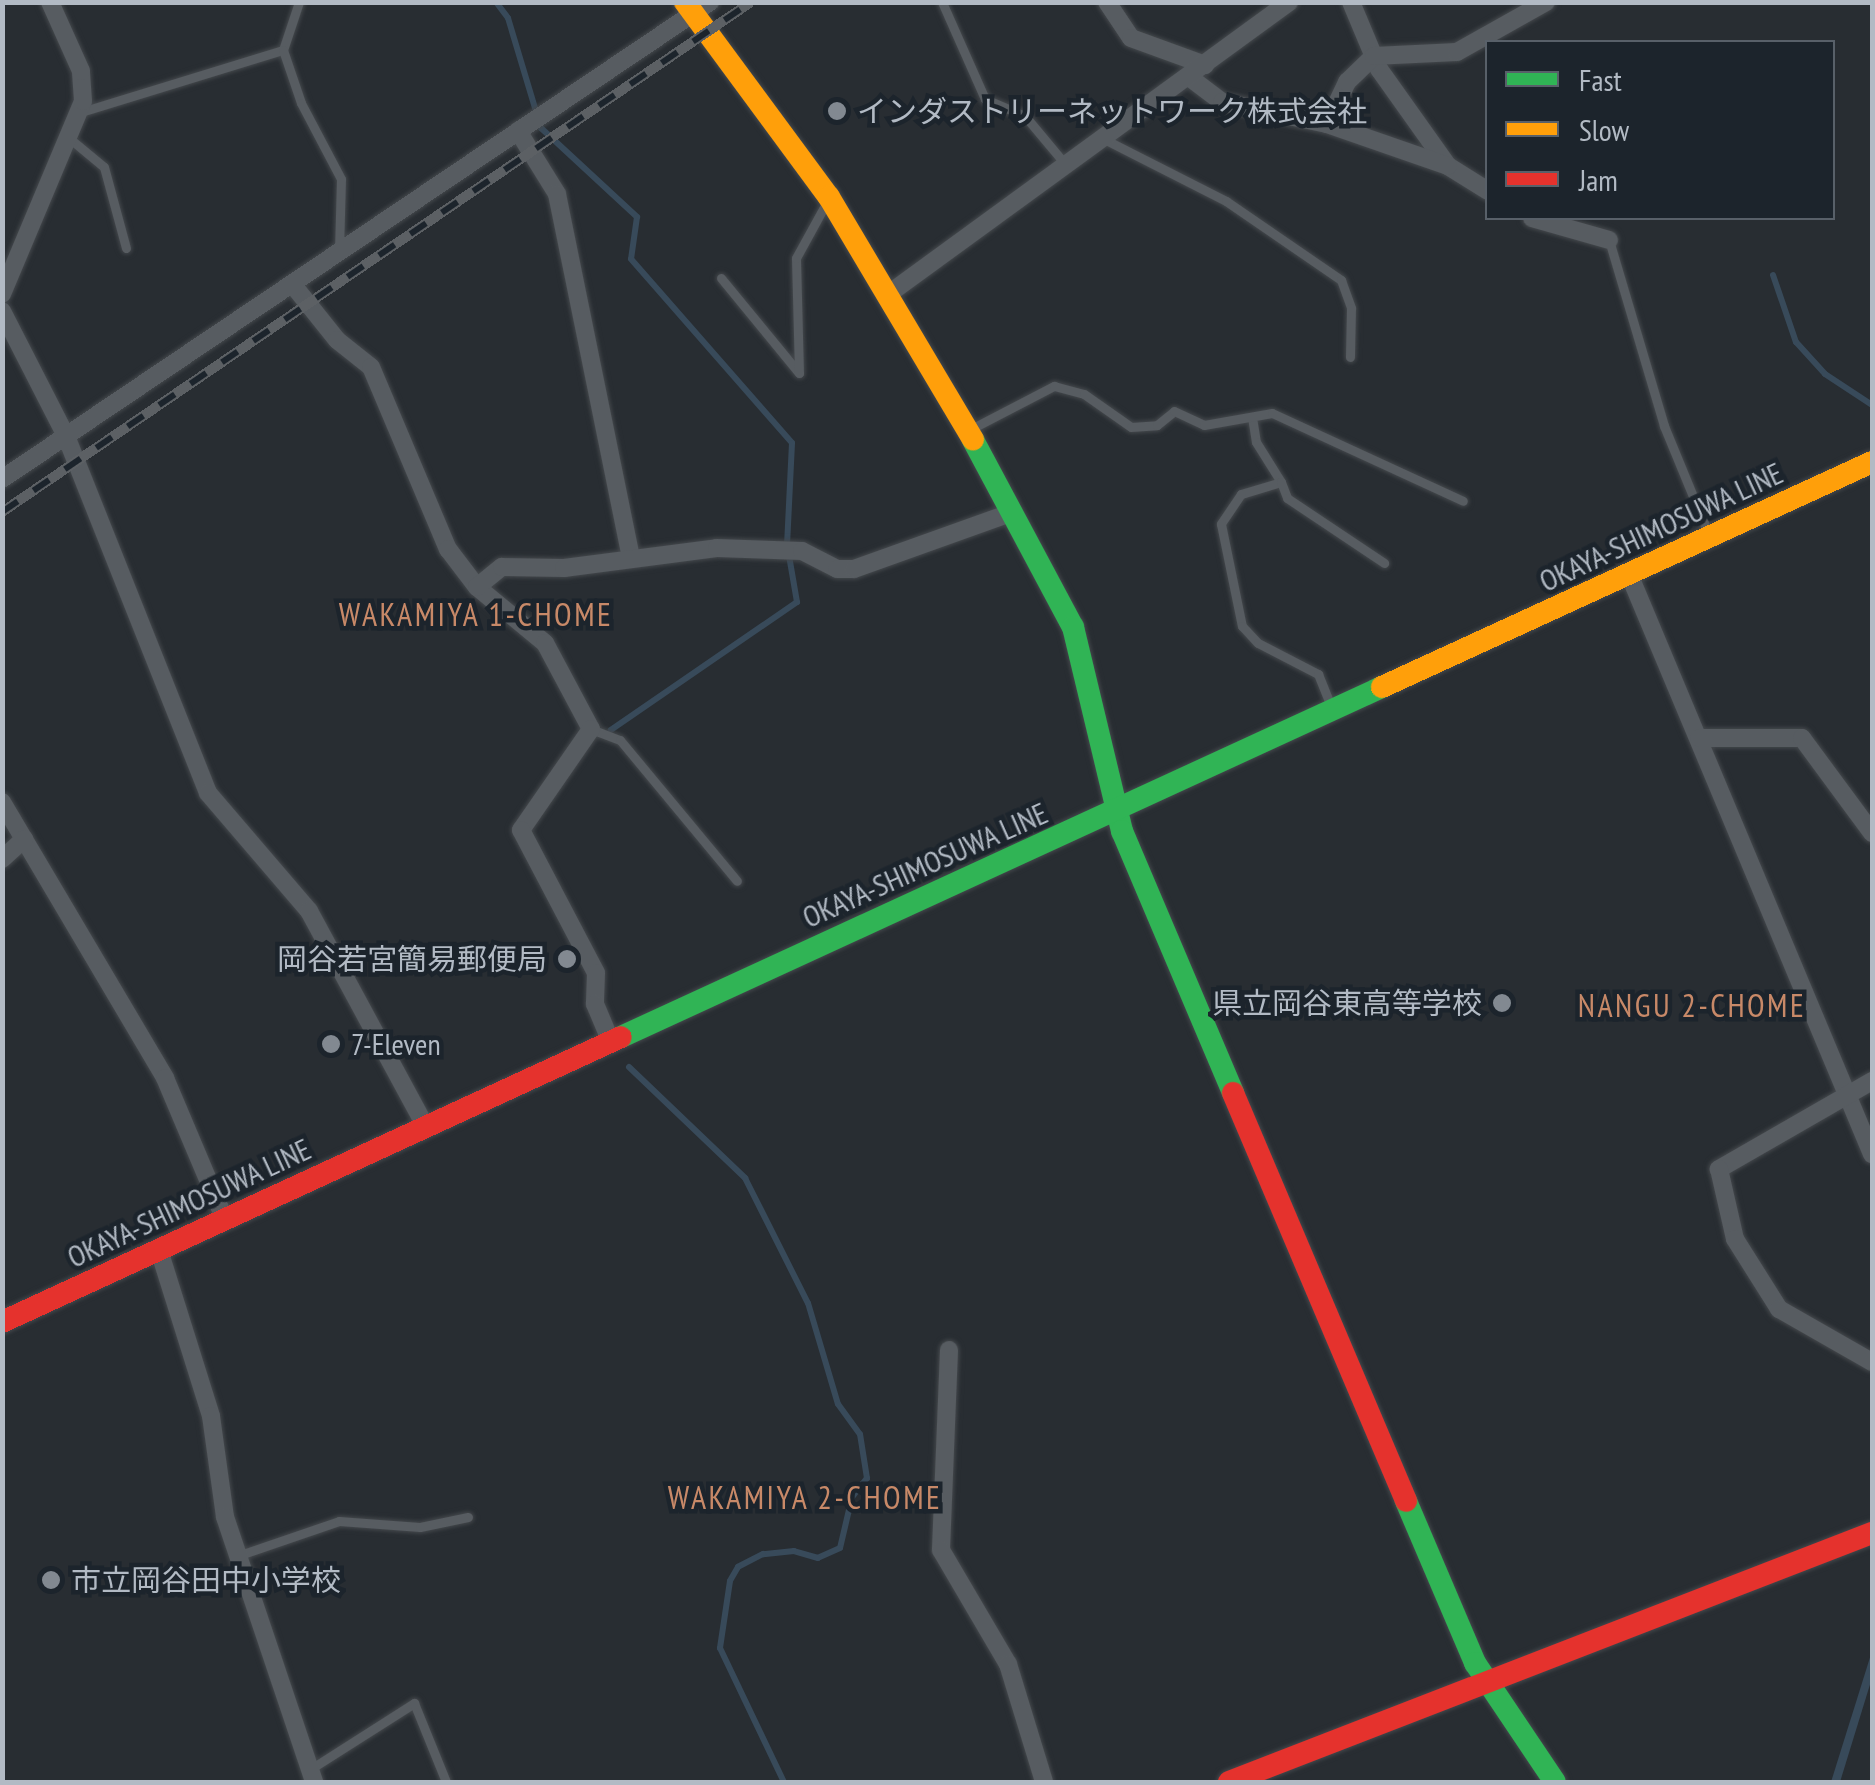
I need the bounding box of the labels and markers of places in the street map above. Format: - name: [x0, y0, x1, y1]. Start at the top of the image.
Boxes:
- place label: インダストリーネットワーク株式会社: [857, 93, 1367, 129]
- marker: インダストリーネットワーク株式会社: [826, 100, 848, 122]
- place label: 岡谷若宮簡易郵便局: [277, 941, 547, 977]
- marker: 岡谷若宮簡易郵便局: [556, 948, 578, 970]
- place label: 県立岡谷東高等学校: [1212, 985, 1482, 1021]
- marker: 県立岡谷東高等学校: [1491, 992, 1513, 1014]
- place label: 7-Eleven: [351, 1026, 441, 1062]
- marker: 7-Eleven: [320, 1033, 342, 1055]
- place label: 市立岡谷田中小学校: [71, 1562, 341, 1598]
- marker: 市立岡谷田中小学校: [40, 1569, 62, 1591]

